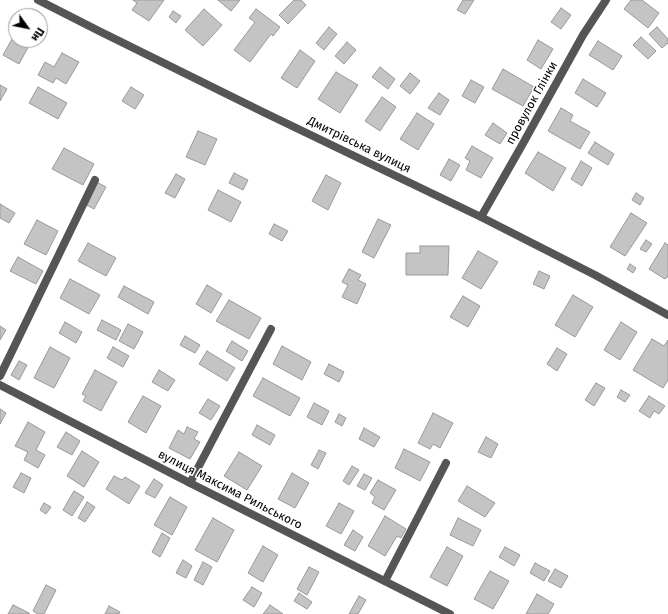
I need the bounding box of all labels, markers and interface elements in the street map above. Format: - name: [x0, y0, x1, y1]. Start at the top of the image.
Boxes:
- north arrow: [8, 8, 48, 48]
- text: Пн: [28, 25, 47, 44]
- street label: провулок Глінки: [503, 59, 561, 147]
- street label: Дмитрівська вулиця: [305, 114, 413, 176]
- street label: вулиця Максима Рильського: [155, 447, 305, 533]

